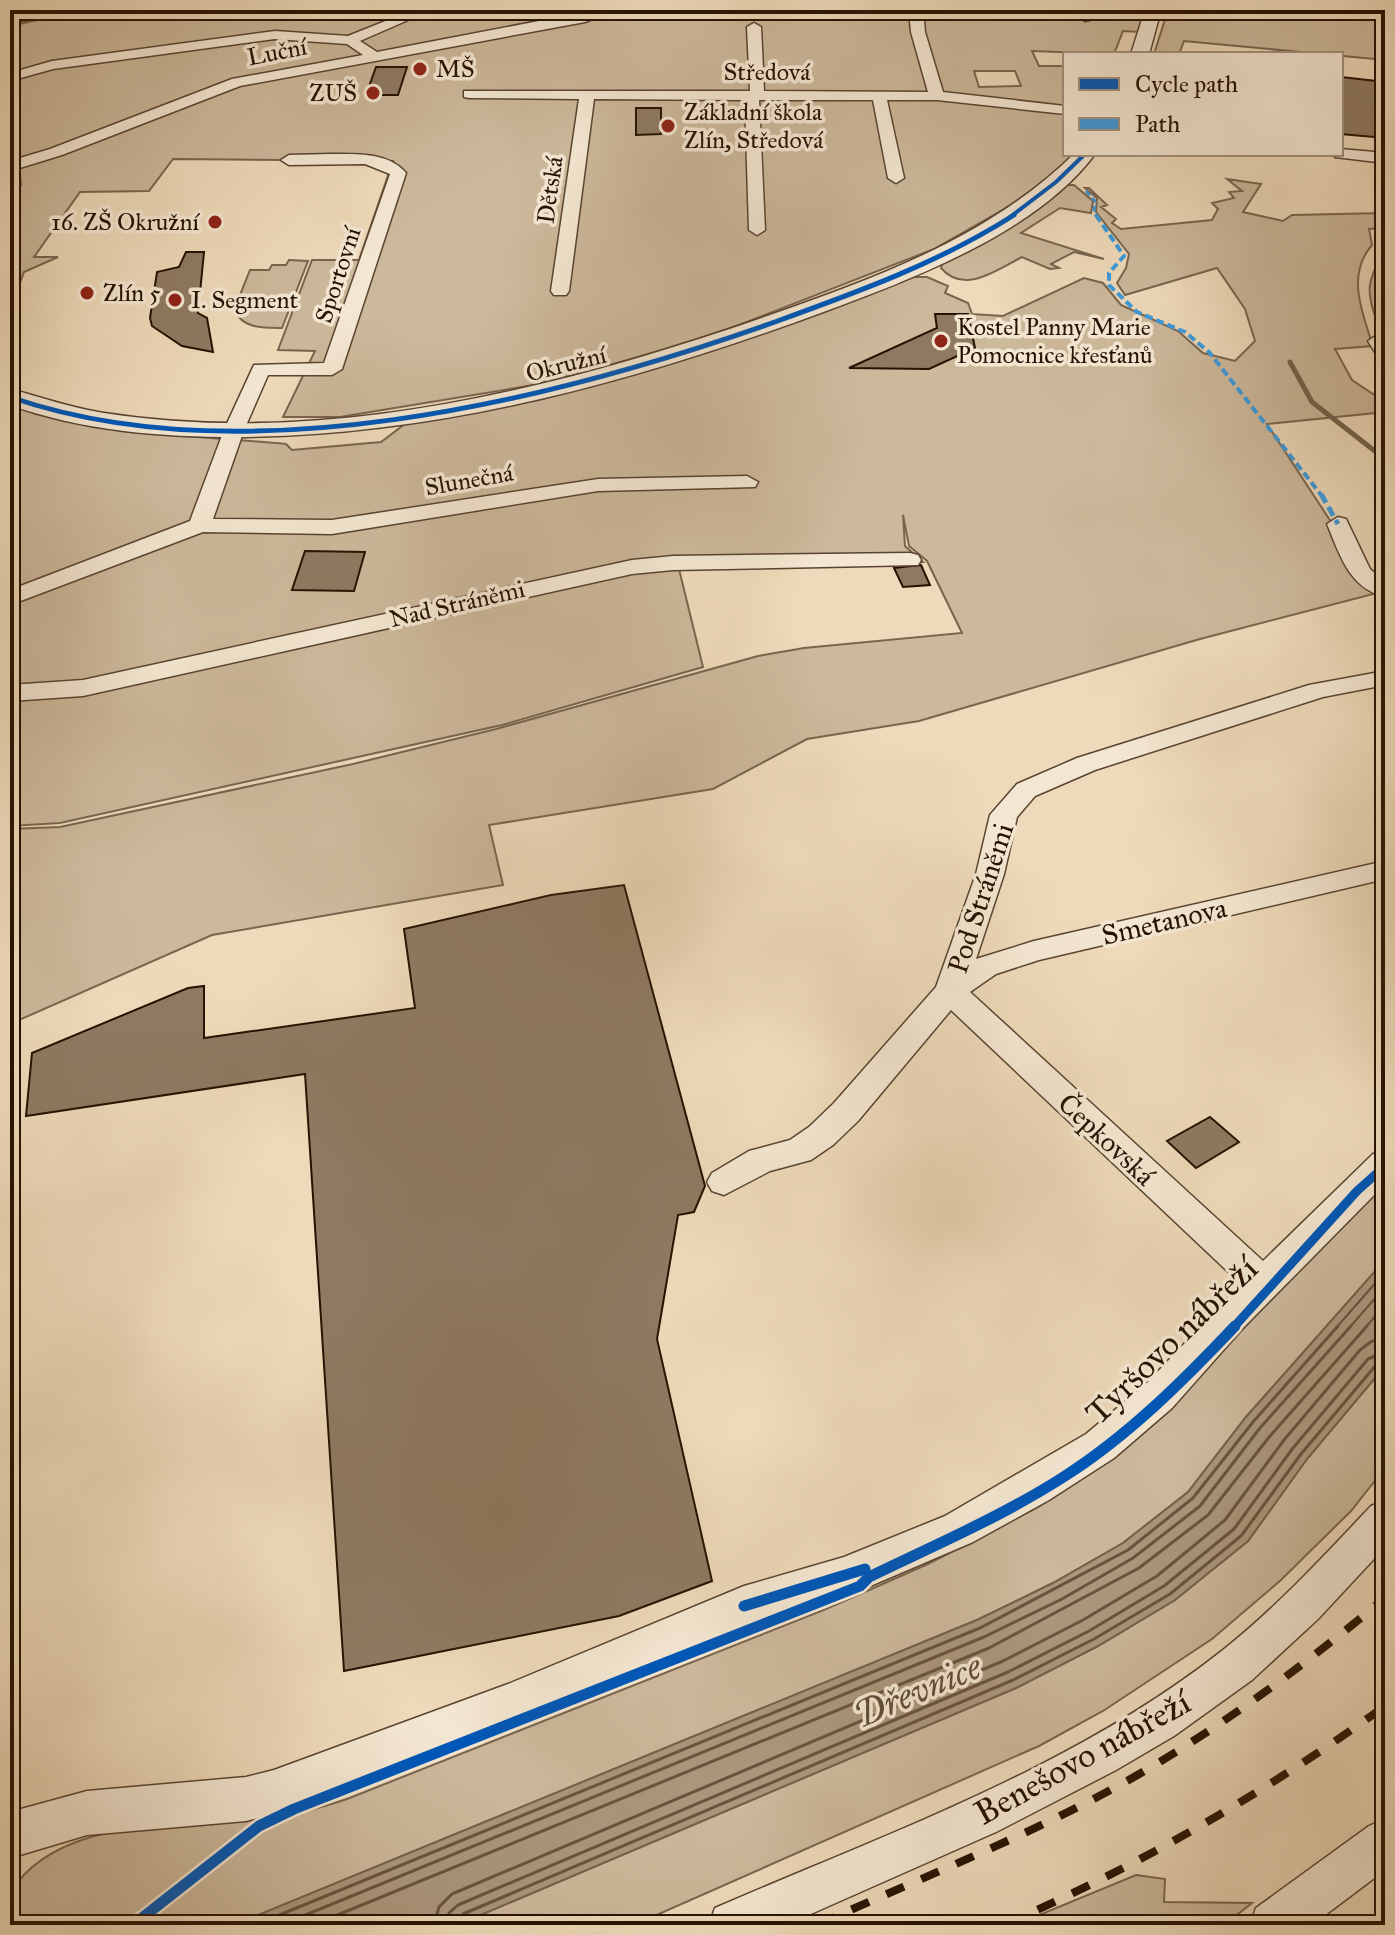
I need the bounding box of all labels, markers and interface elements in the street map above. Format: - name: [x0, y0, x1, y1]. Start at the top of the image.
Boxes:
- street label: Luční: [245, 31, 311, 72]
- legend: [1063, 52, 1343, 156]
- place label: MŠ: [436, 54, 475, 84]
- street label: Středová: [724, 57, 811, 87]
- marker: MŠ: [411, 60, 429, 78]
- text: Cycle path: [1135, 69, 1238, 99]
- place label: ZUŠ: [310, 78, 357, 108]
- marker: ZUŠ: [364, 84, 382, 102]
- place label: Základní škola Zlín, Středová: [684, 97, 824, 155]
- text: Path: [1135, 109, 1180, 139]
- marker: Základní škola Zlín, Středová: [659, 117, 677, 135]
- street label: Dětská: [530, 154, 570, 225]
- place label: 16. ZŠ Okružní: [51, 207, 200, 237]
- marker: 16. ZŠ Okružní: [206, 213, 224, 231]
- street label: Sportovní: [308, 222, 368, 327]
- place label: Zlín 5: [103, 278, 160, 308]
- marker: Zlín 5: [78, 284, 96, 302]
- place label: I. Segment: [191, 285, 298, 315]
- marker: I. Segment: [166, 291, 184, 309]
- place label: Kostel Panny Marie Pomocnice křesťanů: [957, 312, 1153, 370]
- marker: Kostel Panny Marie Pomocnice křesťanů: [932, 332, 950, 350]
- street label: Okružní: [523, 339, 611, 388]
- street label: Slunečná: [422, 457, 516, 503]
- street label: Nad Stráněmi: [386, 574, 528, 634]
- street label: Pod Stráněmi: [940, 818, 1021, 978]
- street label: Smetanova: [1098, 890, 1230, 953]
- street label: Čepkovská: [1051, 1086, 1163, 1193]
- street label: Tyršovo nábřeží: [1077, 1247, 1267, 1433]
- water label: Dřevnice: [847, 1644, 989, 1737]
- street label: Benešovo nábřeží: [967, 1680, 1199, 1834]

